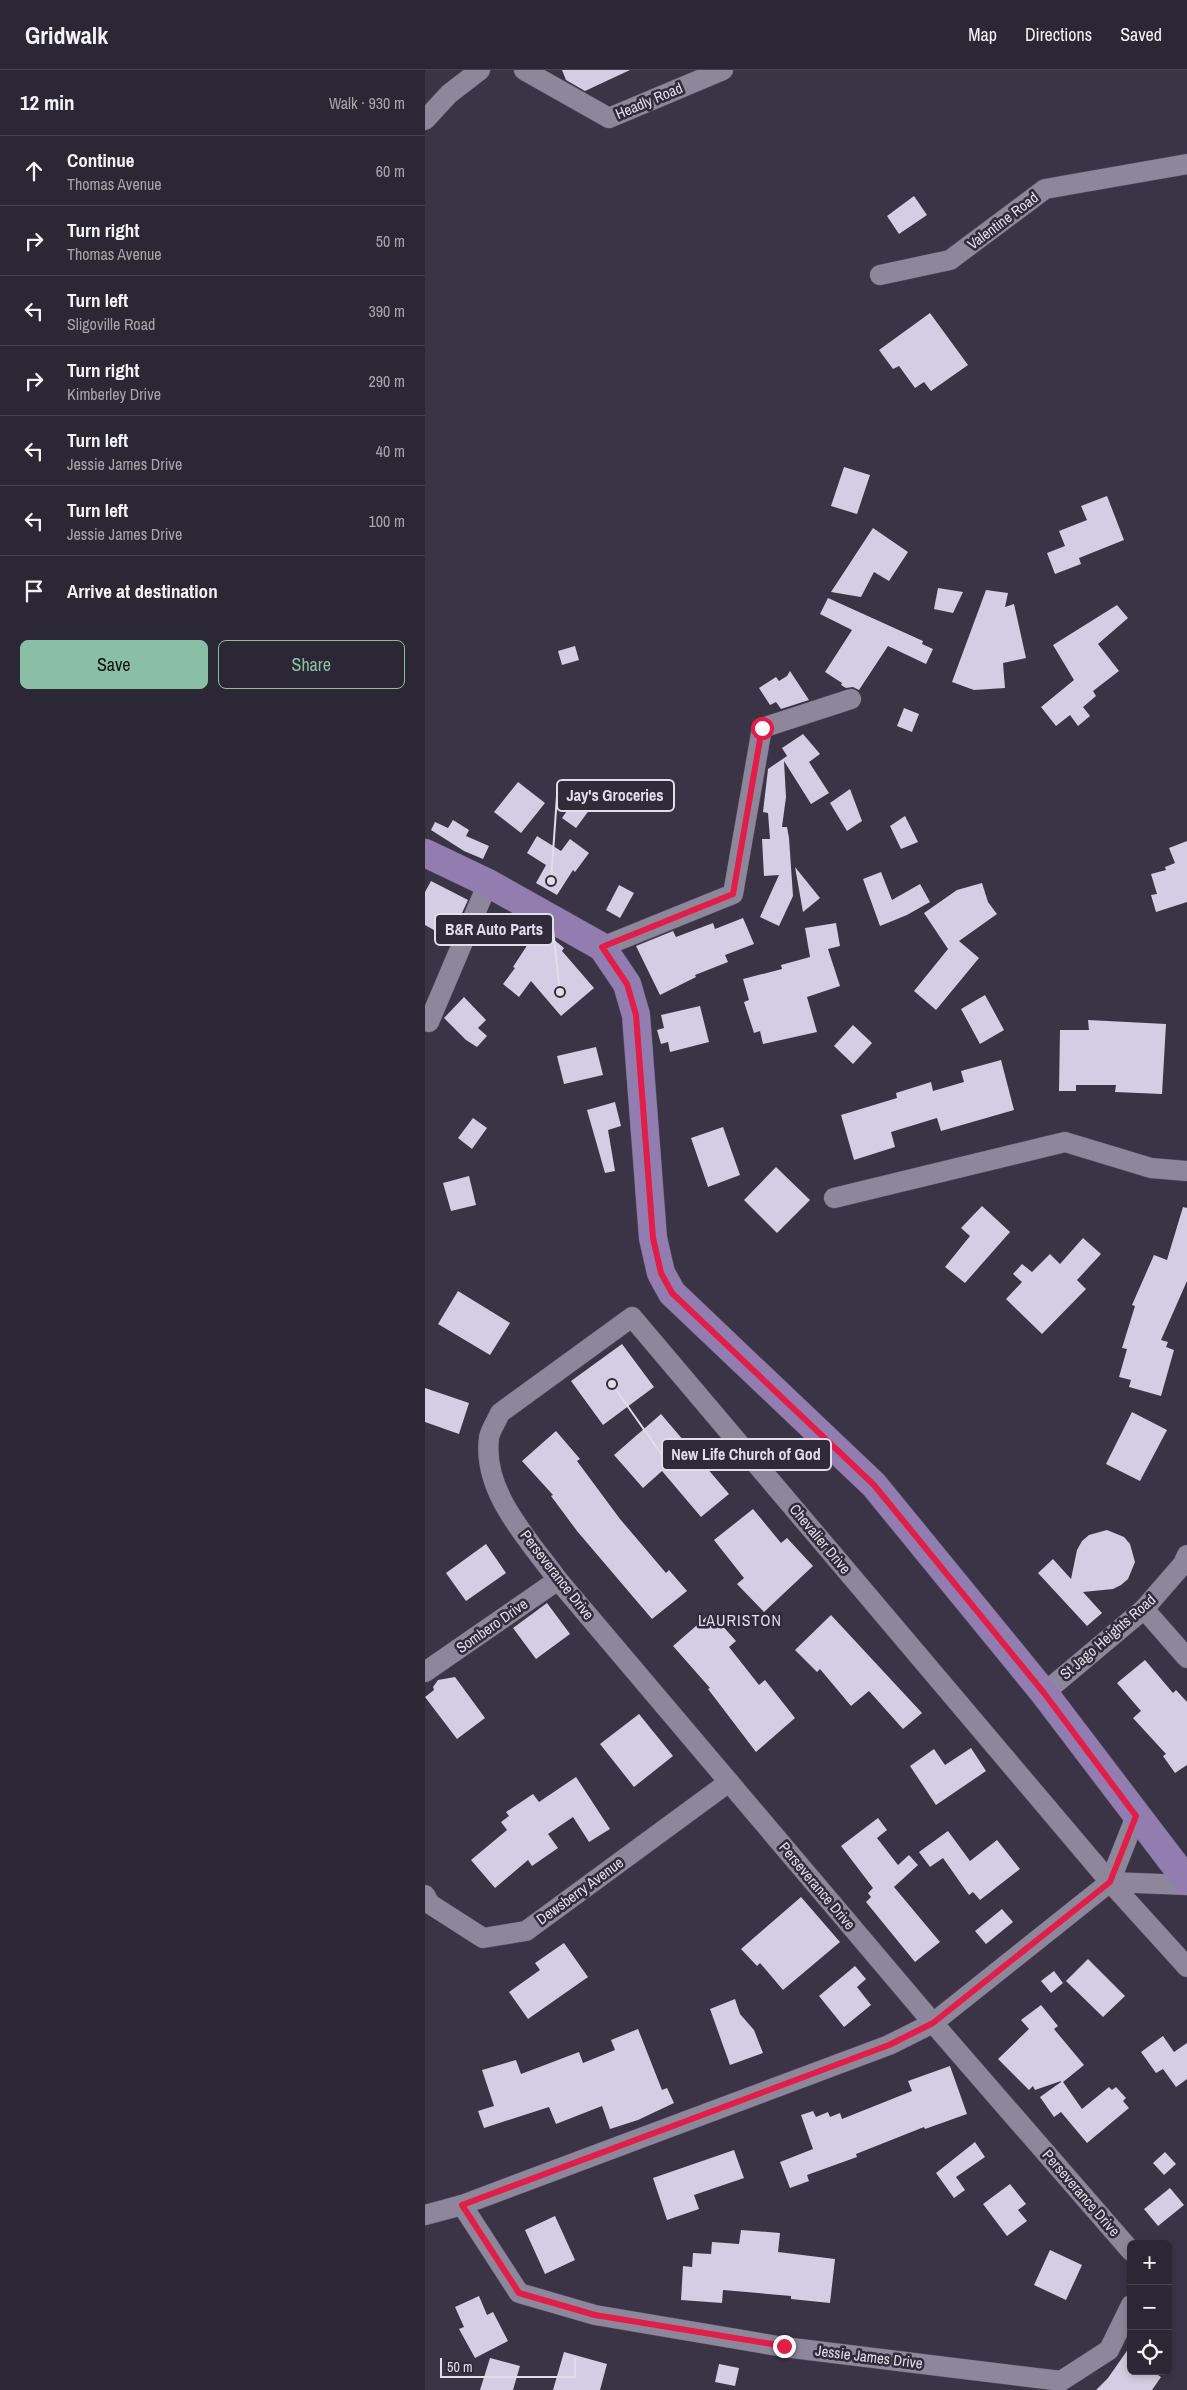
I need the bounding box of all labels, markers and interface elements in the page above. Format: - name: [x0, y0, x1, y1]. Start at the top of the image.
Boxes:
- text: Gridwalk: [25, 19, 108, 51]
- text: Map: [968, 22, 997, 47]
- text: Directions: [1025, 22, 1092, 47]
- text: Saved: [1120, 22, 1162, 47]
- street label: Headly Road: [612, 77, 686, 124]
- text: 12 min: [20, 88, 75, 117]
- text: Walk · 930 m: [329, 92, 405, 114]
- text: Continue: [67, 147, 135, 173]
- icon: ahead: [20, 157, 48, 185]
- text: 60 m: [376, 160, 405, 182]
- text: Thomas Avenue: [67, 173, 162, 195]
- street label: Valentine Road: [963, 187, 1043, 254]
- text: Turn right: [67, 217, 139, 243]
- icon: right: [20, 227, 48, 255]
- text: 50 m: [376, 230, 405, 252]
- text: Thomas Avenue: [67, 243, 162, 265]
- text: Turn left: [67, 287, 128, 313]
- icon: left: [20, 297, 48, 325]
- text: 390 m: [369, 300, 405, 322]
- text: Sligoville Road: [67, 313, 155, 335]
- text: Turn right: [67, 357, 139, 383]
- icon: right: [20, 367, 48, 395]
- text: 290 m: [369, 370, 405, 392]
- text: Kimberley Drive: [67, 383, 161, 405]
- text: Turn left: [67, 427, 128, 453]
- icon: left: [20, 437, 48, 465]
- text: 40 m: [376, 440, 405, 462]
- text: Jessie James Drive: [67, 453, 182, 475]
- text: Turn left: [67, 497, 128, 523]
- icon: left: [20, 507, 48, 535]
- text: 100 m: [369, 510, 405, 532]
- text: Jessie James Drive: [67, 523, 182, 545]
- icon: arrive: [20, 577, 48, 605]
- text: Arrive at destination: [67, 578, 218, 604]
- button: Save: [20, 640, 208, 689]
- button: Share: [218, 640, 405, 689]
- route start: [751, 717, 774, 740]
- callout: Jay's Groceries: [557, 780, 674, 811]
- text: Jay's Groceries: [566, 784, 664, 806]
- callout: B&R Auto Parts: [435, 914, 553, 945]
- text: B&R Auto Parts: [445, 918, 543, 940]
- callout: New Life Church of God: [662, 1439, 831, 1470]
- text: New Life Church of God: [671, 1443, 821, 1465]
- street label: Chevalier Drive: [785, 1499, 856, 1578]
- street label: Perseverance Drive: [516, 1525, 599, 1624]
- street label: St Jago Heights Road: [1055, 1589, 1160, 1684]
- street label: Sombero Drive: [452, 1593, 532, 1658]
- district label: LAURISTON: [698, 1609, 782, 1631]
- street label: Perseverance Drive: [774, 1837, 860, 1934]
- street label: Dewsberry Avenue: [532, 1852, 628, 1929]
- street label: Perseverance Drive: [1038, 2145, 1125, 2241]
- map controls: [1127, 2240, 1172, 2375]
- button: +: [1127, 2240, 1172, 2285]
- button: −: [1127, 2285, 1172, 2330]
- button: locate: [1127, 2330, 1172, 2375]
- route end: [773, 2335, 796, 2358]
- street label: Jessie James Drive: [814, 2340, 924, 2374]
- scale bar: [440, 2355, 576, 2378]
- text: 50 m: [447, 2358, 473, 2376]

